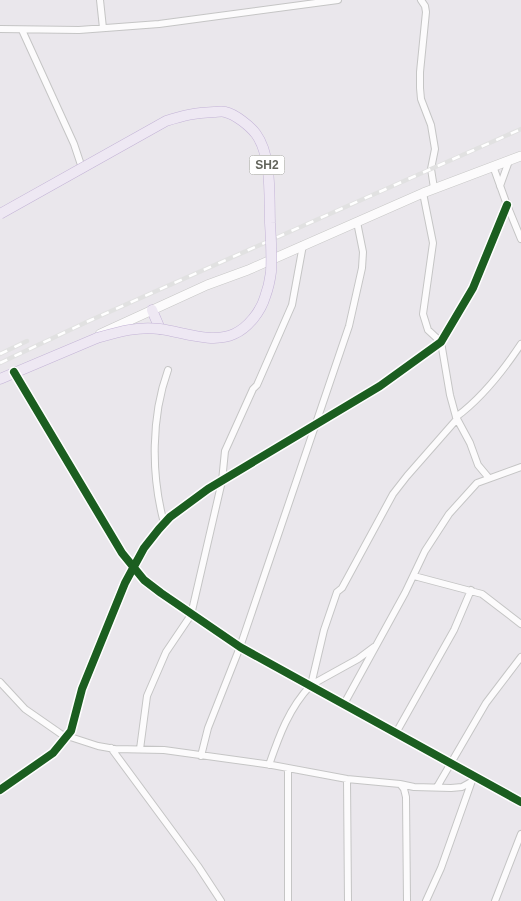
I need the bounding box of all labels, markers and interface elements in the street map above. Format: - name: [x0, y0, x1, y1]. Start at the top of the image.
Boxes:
- road number: SH2: [250, 156, 284, 174]

